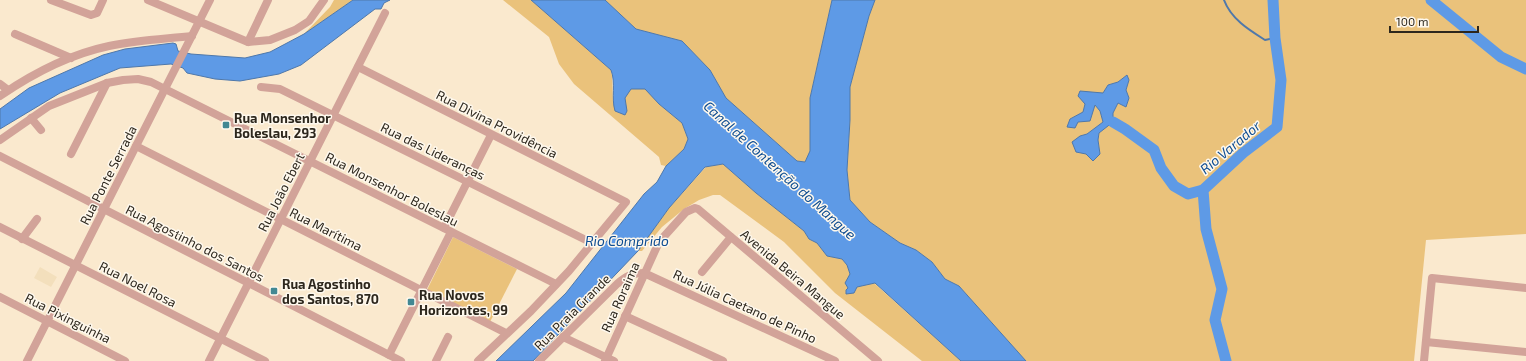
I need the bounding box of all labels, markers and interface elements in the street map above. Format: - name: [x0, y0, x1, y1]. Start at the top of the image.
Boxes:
- scale bar: [1390, 8, 1478, 34]
- text: 100 m: [1396, 14, 1428, 28]
- street label: Rua Divina Providência: [434, 86, 560, 162]
- water label: Canal de Contenção do Mangue: [700, 97, 860, 244]
- place label: Rua Monsenhor Boleslau, 293: [234, 110, 331, 141]
- water label: Rio Varador: [1196, 117, 1264, 177]
- street label: Rua das Lideranças: [378, 119, 488, 184]
- marker: Rua Monsenhor Boleslau, 293: [221, 120, 231, 130]
- street label: Rua Ponte Serrada: [76, 123, 140, 227]
- street label: Rua Monsenhor Boleslau: [323, 148, 461, 230]
- street label: Rua João Ebert: [254, 150, 308, 234]
- street label: Rua Agostinho dos Santos: [123, 201, 267, 285]
- street label: Rua Marítima: [287, 204, 365, 254]
- street label: Avenida Beira Mangue: [738, 226, 848, 322]
- water label: Rio Comprido: [585, 232, 669, 249]
- street label: Rua Noel Rosa: [97, 258, 179, 310]
- street label: Rua Roraima: [597, 260, 643, 334]
- street label: Rua Júlia Caetano de Pinho: [671, 266, 819, 346]
- street label: Rua Praia Grande: [531, 271, 613, 353]
- place label: Rua Agostinho dos Santos, 870: [282, 276, 379, 307]
- marker: Rua Agostinho dos Santos, 870: [269, 286, 279, 296]
- place label: Rua Novos Horizontes, 99: [419, 287, 508, 318]
- street label: Rua Pixinguinha: [22, 289, 114, 347]
- marker: Rua Novos Horizontes, 99: [406, 297, 416, 307]

